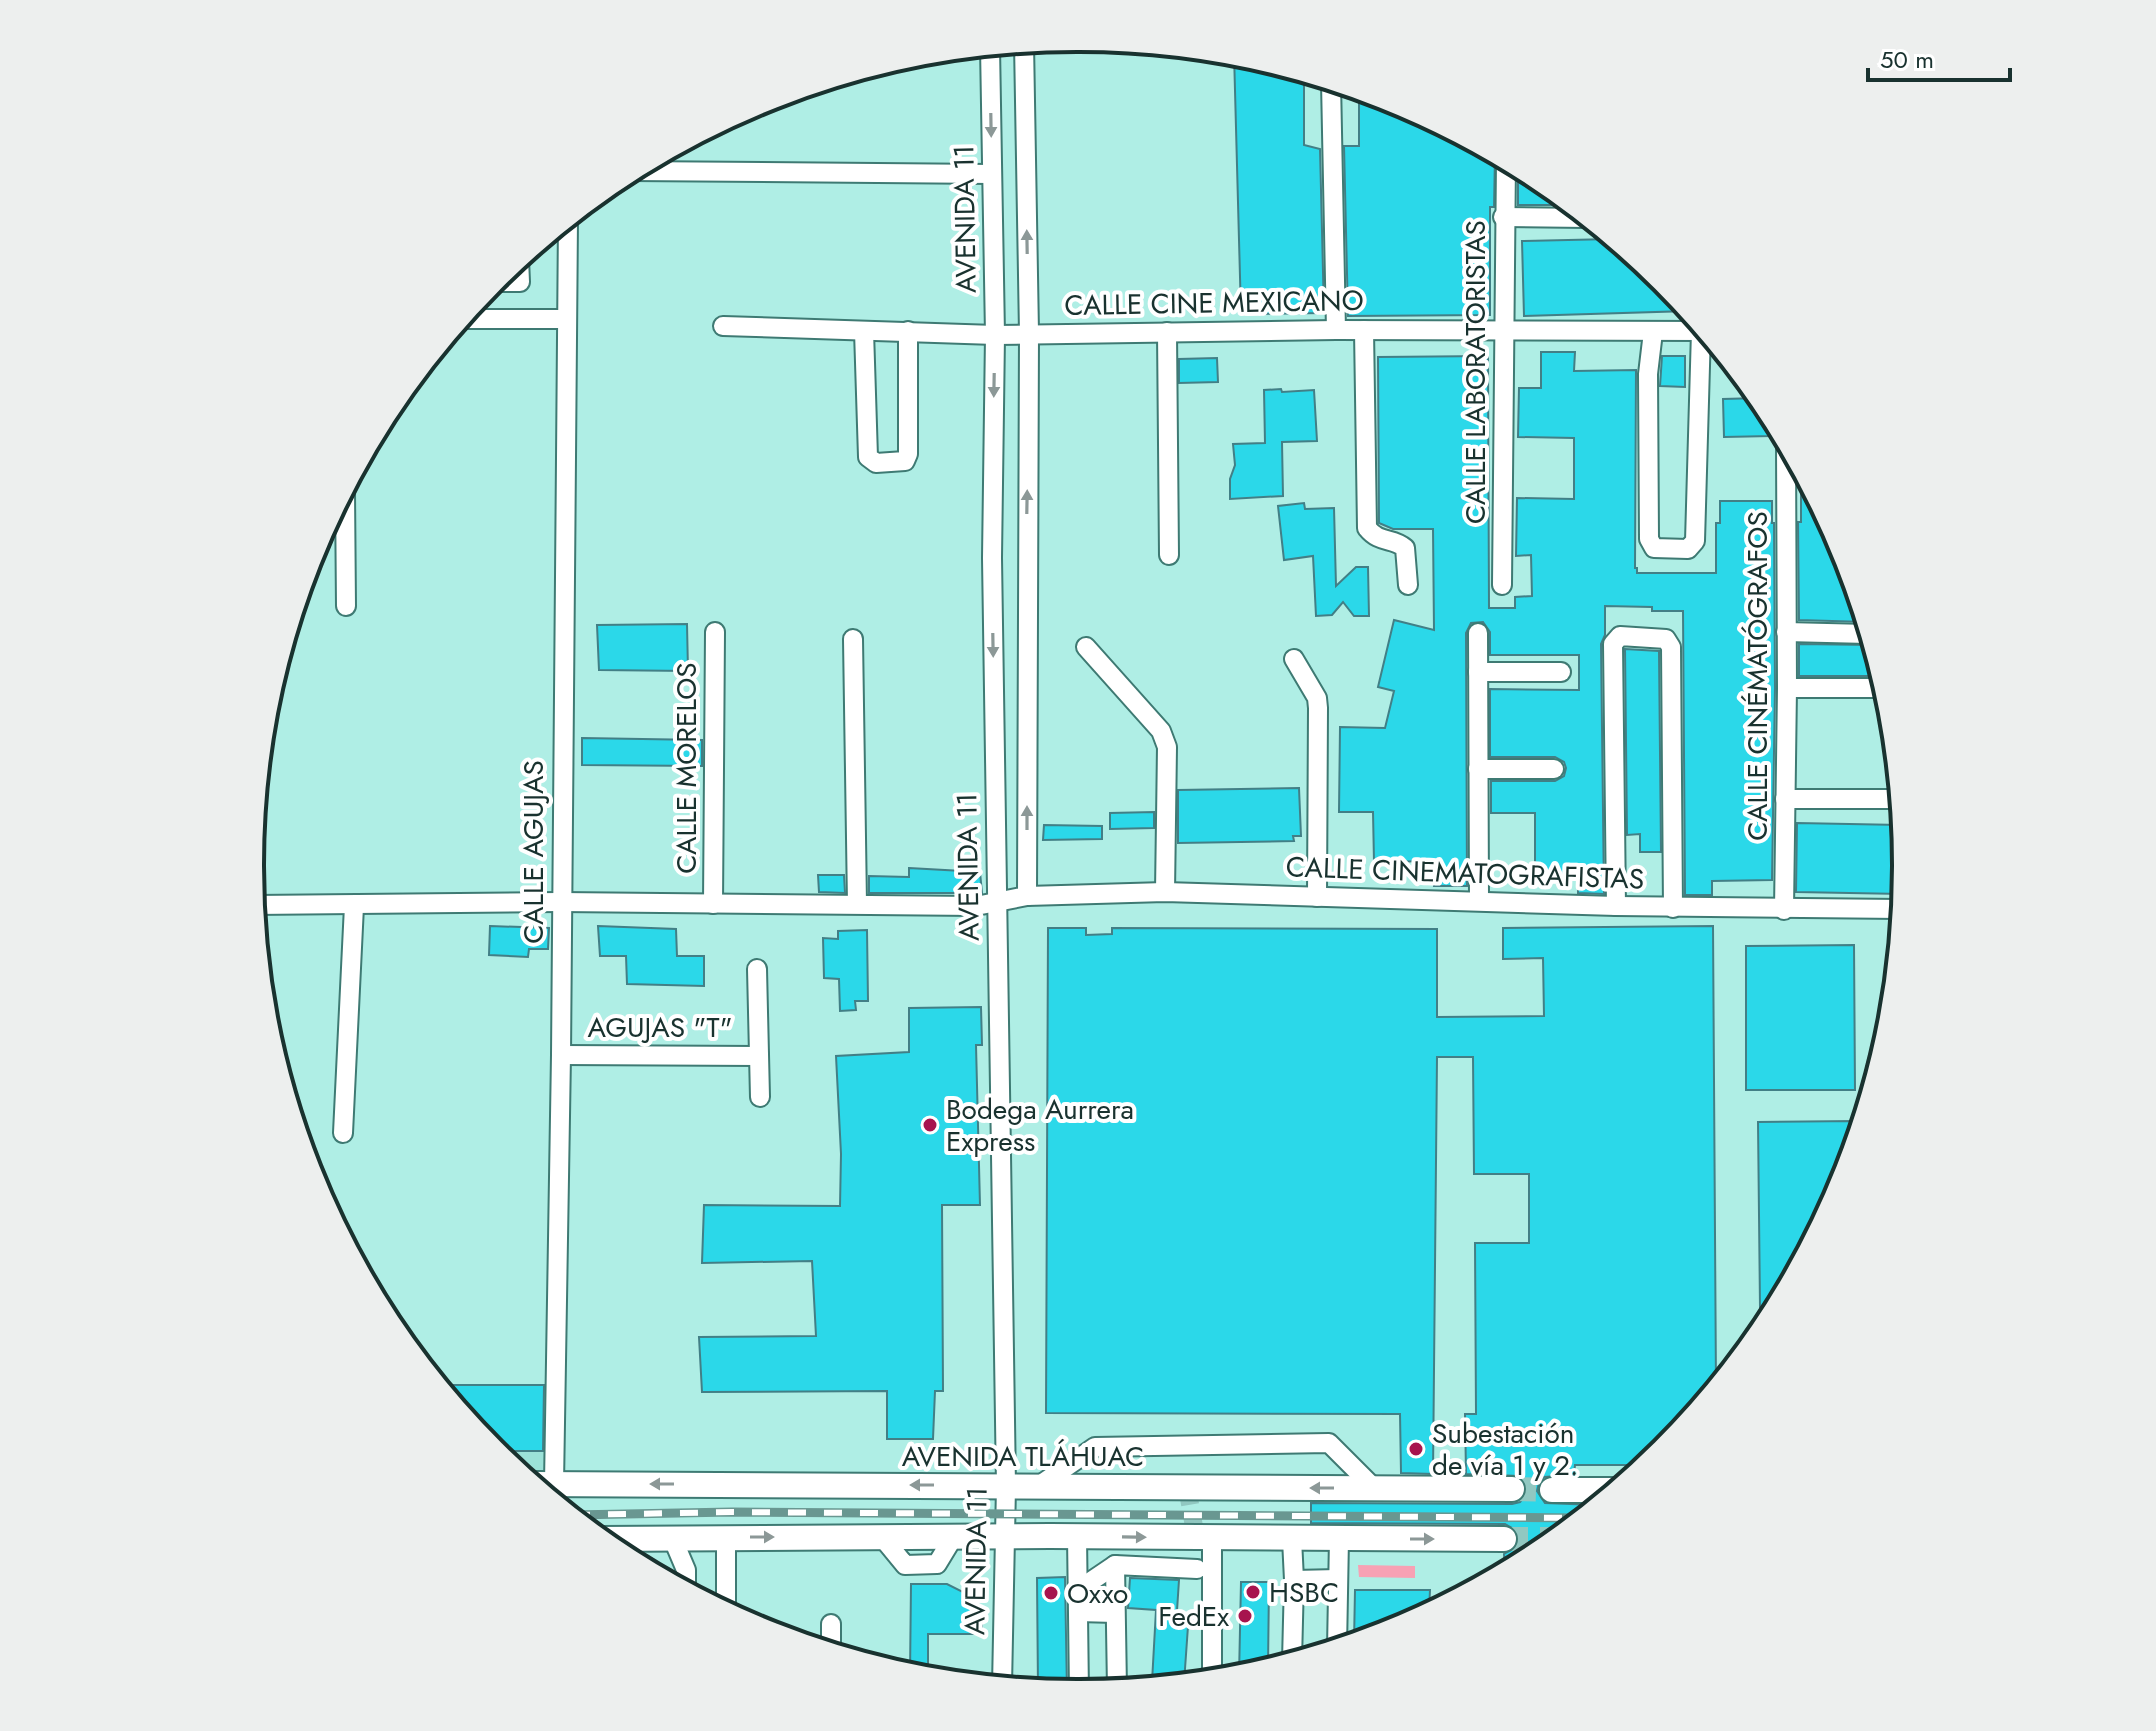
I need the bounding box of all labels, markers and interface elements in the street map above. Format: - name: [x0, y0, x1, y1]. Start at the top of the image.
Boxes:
- scale bar: [1868, 32, 2010, 82]
- text: 50 m: [1880, 42, 1934, 77]
- one-way arrow: [985, 113, 998, 138]
- street label: AVENIDA 11: [943, 144, 987, 294]
- street label: CALLE LABORATORISTAS: [1455, 220, 1496, 524]
- one-way arrow: [1021, 229, 1033, 254]
- street label: CALLE CINE MEXICANO: [1064, 280, 1364, 326]
- one-way arrow: [988, 373, 1000, 398]
- one-way arrow: [1021, 489, 1033, 514]
- street label: CALLE CINÉMATÓGRAFOS: [1737, 511, 1778, 841]
- one-way arrow: [987, 633, 999, 658]
- street label: CALLE MORELOS: [666, 662, 707, 874]
- street label: CALLE AGUJAS: [513, 760, 554, 944]
- street label: AVENIDA 11: [946, 792, 990, 942]
- one-way arrow: [1021, 805, 1033, 830]
- street label: CALLE CINEMATOGRAFISTAS: [1285, 846, 1645, 900]
- street label: AGUJAS "T": [588, 1007, 732, 1048]
- place label: Bodega Aurrera Express: [946, 1089, 1134, 1162]
- marker: Bodega Aurrera Express: [921, 1116, 939, 1134]
- place label: Subestación de vía 1 y 2.: [1432, 1413, 1578, 1486]
- street label: AVENIDA TLÁHUAC: [902, 1436, 1144, 1477]
- marker: Subestación de vía 1 y 2.: [1407, 1440, 1425, 1458]
- one-way arrow: [649, 1478, 674, 1490]
- one-way arrow: [909, 1479, 934, 1491]
- one-way arrow: [1309, 1482, 1334, 1494]
- street label: AVENIDA 11: [954, 1486, 998, 1636]
- one-way arrow: [750, 1531, 775, 1543]
- one-way arrow: [1122, 1531, 1147, 1543]
- one-way arrow: [1410, 1533, 1435, 1545]
- place label: HSBC: [1269, 1572, 1339, 1613]
- place label: Oxxo: [1067, 1573, 1128, 1614]
- marker: HSBC: [1244, 1583, 1262, 1601]
- marker: Oxxo: [1042, 1584, 1060, 1602]
- place label: FedEx: [1158, 1596, 1229, 1637]
- marker: FedEx: [1236, 1607, 1254, 1625]

